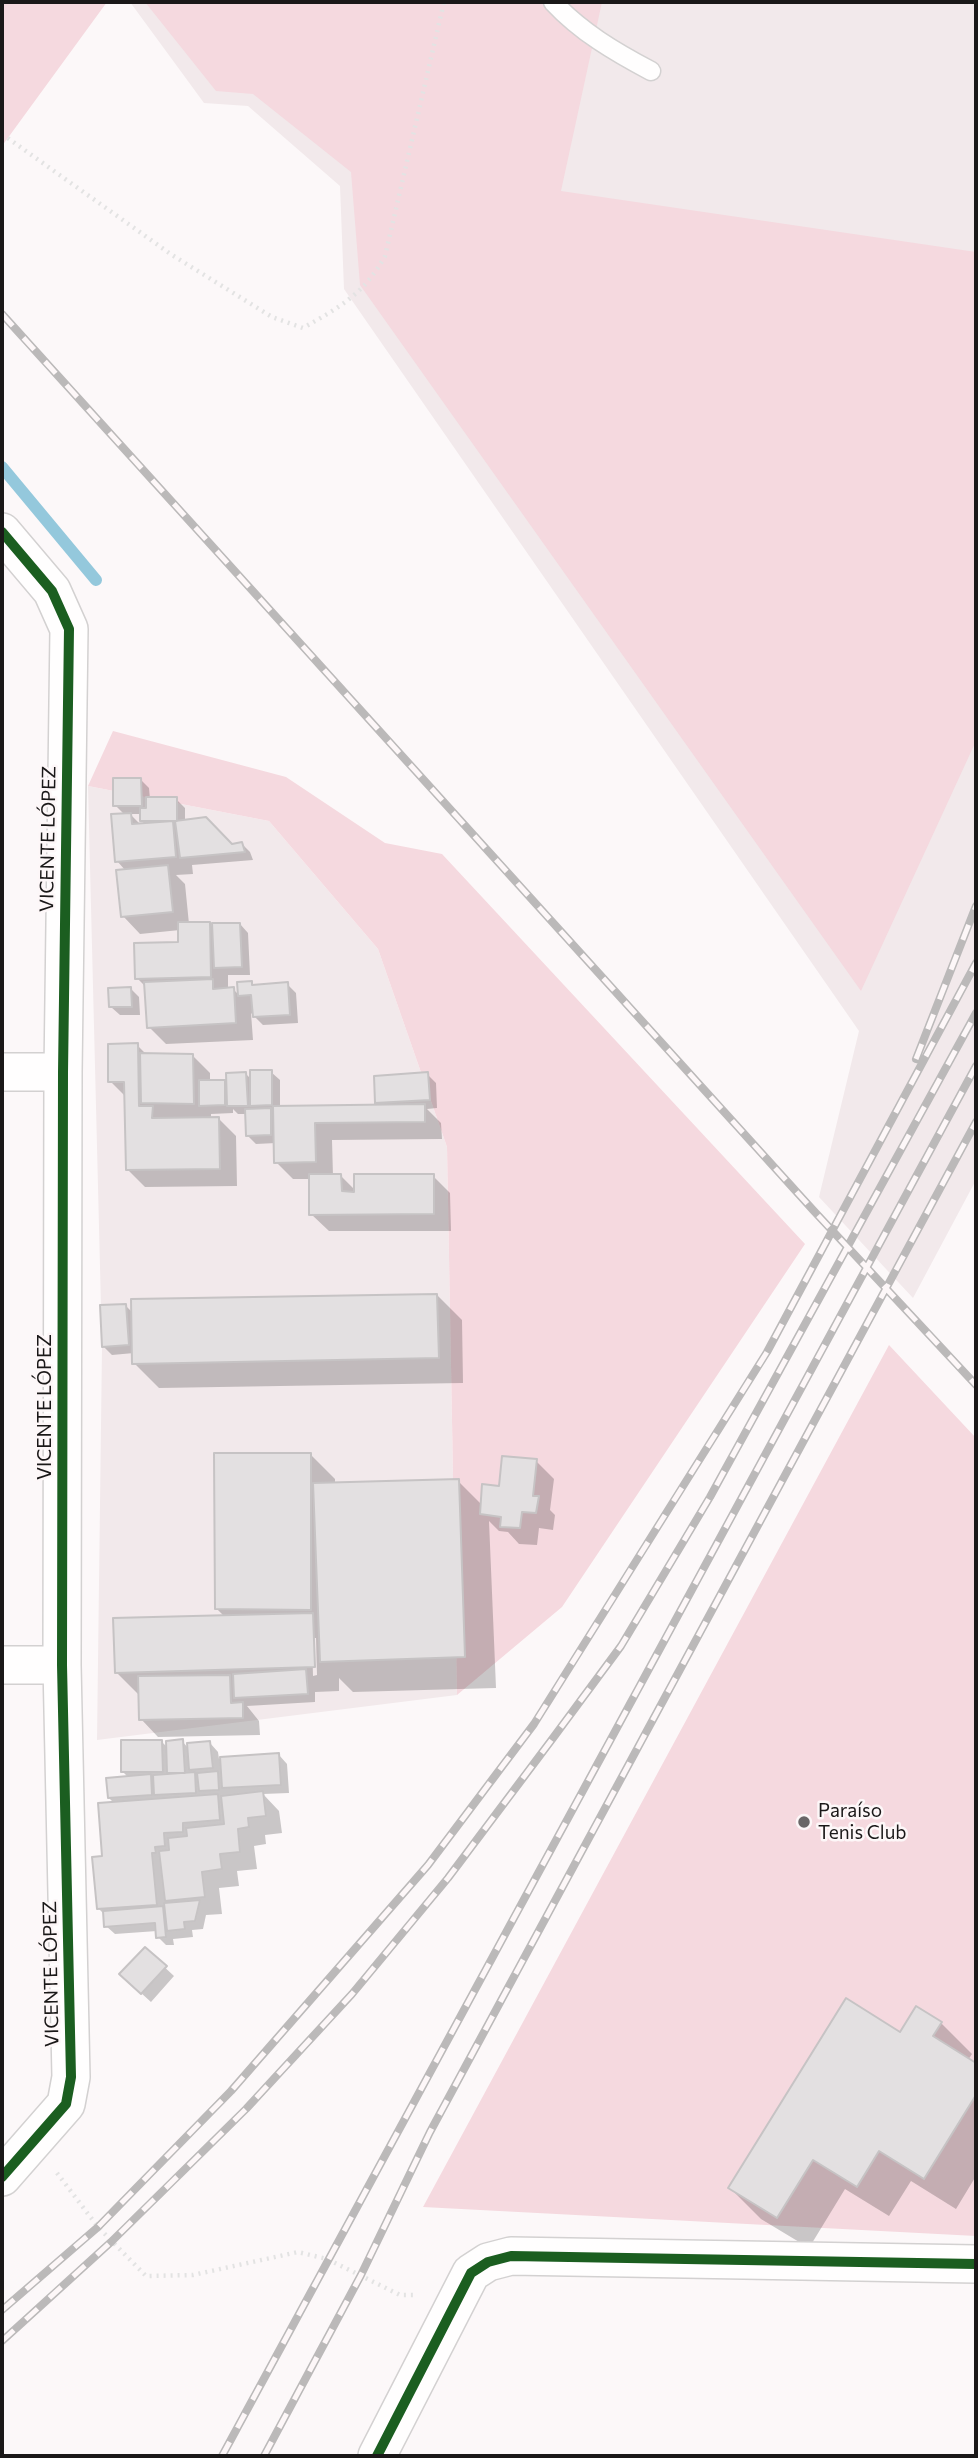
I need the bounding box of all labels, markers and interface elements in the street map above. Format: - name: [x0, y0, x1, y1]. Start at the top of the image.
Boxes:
- street label: VICENTE LÓPEZ: [35, 766, 61, 912]
- street label: VICENTE LÓPEZ: [34, 1334, 56, 1480]
- place label: Paraíso Tenis Club: [818, 1800, 906, 1844]
- marker: Paraíso Tenis Club: [796, 1814, 812, 1830]
- street label: VICENTE LÓPEZ: [38, 1901, 64, 2047]

